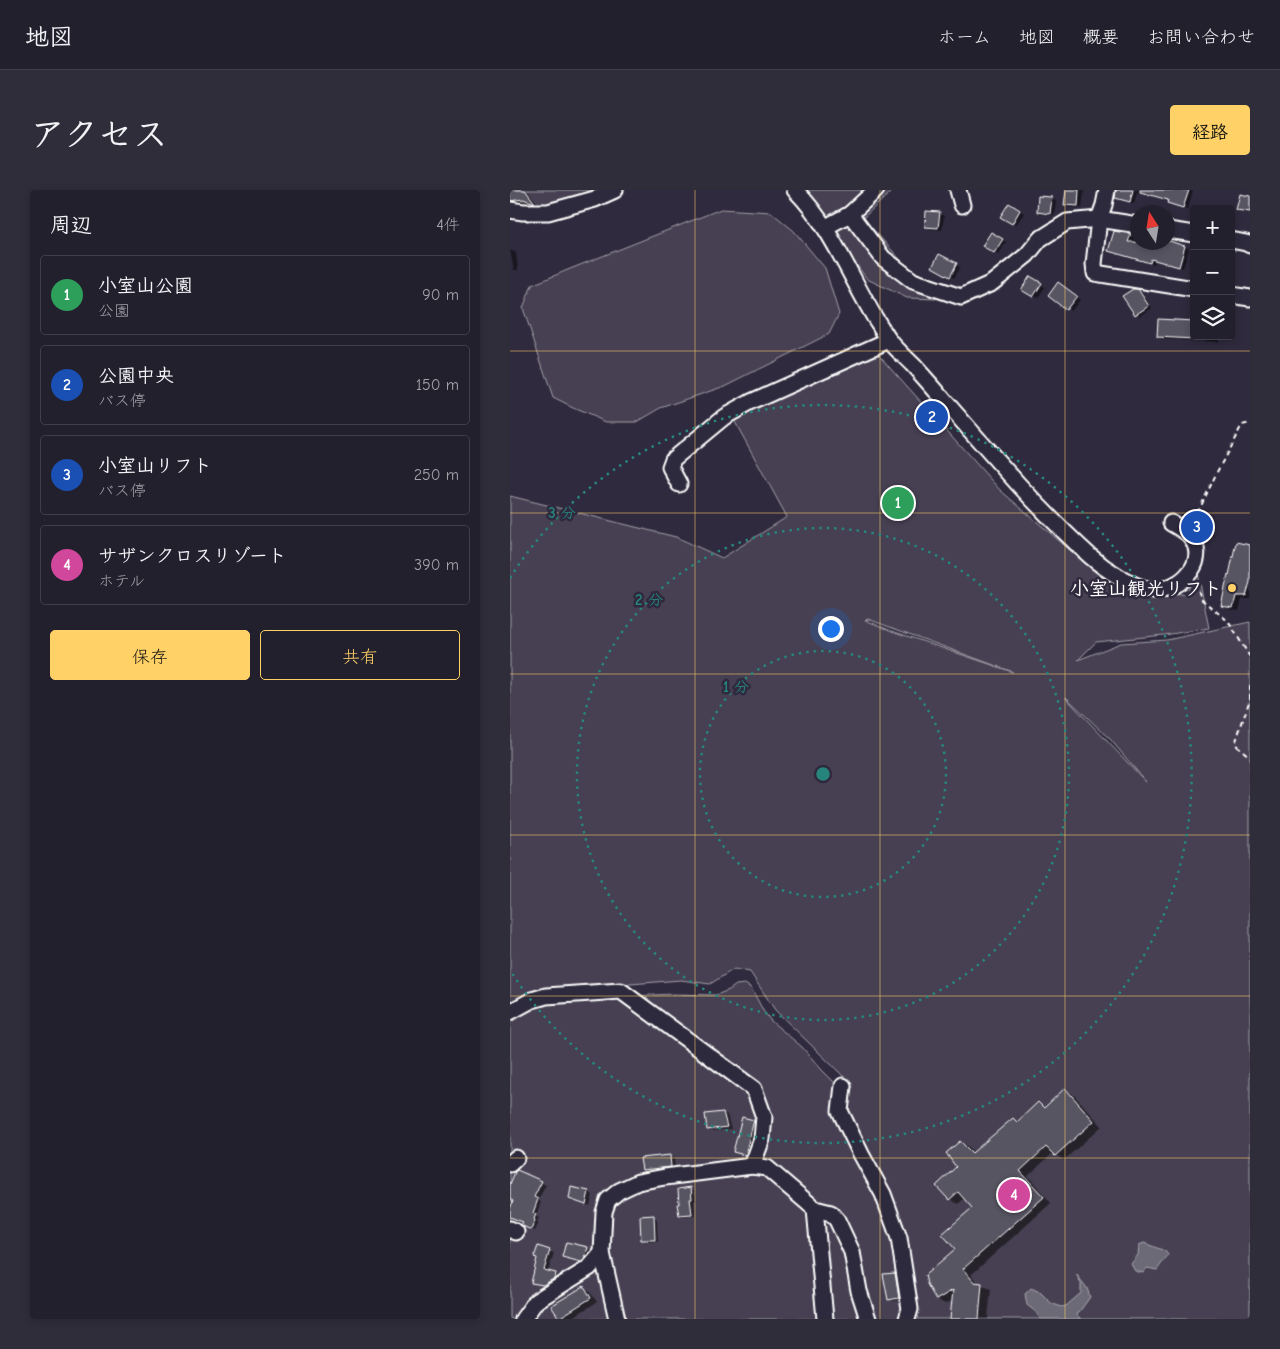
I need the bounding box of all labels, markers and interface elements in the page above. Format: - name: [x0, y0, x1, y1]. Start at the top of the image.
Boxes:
- text: 地図: [25, 23, 73, 51]
- text: ホーム: [938, 27, 991, 48]
- text: 地図: [1019, 27, 1055, 48]
- text: 概要: [1083, 27, 1119, 48]
- text: お問い合わせ: [1147, 27, 1255, 48]
- button: 経路: [1170, 105, 1250, 155]
- text: アクセス: [30, 114, 168, 155]
- north arrow: [1130, 205, 1175, 250]
- map controls: [1190, 205, 1235, 340]
- button: +: [1190, 205, 1235, 250]
- text: 周辺: [50, 213, 92, 237]
- text: 4件: [436, 216, 460, 234]
- button: −: [1190, 250, 1235, 295]
- text: 小室山公園: [98, 275, 193, 297]
- text: 1: [64, 286, 70, 304]
- text: 90 m: [422, 286, 459, 304]
- button: layers: [1190, 295, 1235, 340]
- text: 公園: [98, 302, 130, 320]
- text: 公園中央: [98, 365, 174, 387]
- text: 2: [63, 376, 71, 394]
- text: 150 m: [416, 376, 459, 394]
- text: バス停: [98, 392, 146, 410]
- pin: 2: [916, 398, 948, 436]
- text: 小室山リフト: [98, 455, 212, 477]
- text: 3: [63, 466, 71, 484]
- text: 250 m: [414, 466, 459, 484]
- text: バス停: [98, 482, 146, 500]
- pin: 1: [882, 484, 914, 522]
- text: 3 分: [548, 504, 576, 522]
- pin: 3: [1181, 508, 1213, 546]
- text: サザンクロスリゾート: [98, 545, 287, 567]
- text: 4: [63, 556, 71, 574]
- text: 390 m: [414, 556, 459, 574]
- text: ホテル: [98, 572, 145, 590]
- place label: 小室山観光リフト: [1070, 578, 1222, 600]
- marker: 小室山観光リフト: [1226, 582, 1238, 594]
- text: 2 分: [635, 591, 663, 609]
- your location: [818, 616, 844, 642]
- button: 保存: [50, 630, 250, 680]
- button: 共有: [260, 630, 460, 680]
- text: 1 分: [723, 678, 749, 696]
- centre of rings: [814, 765, 832, 783]
- pin: 4: [998, 1176, 1030, 1214]

